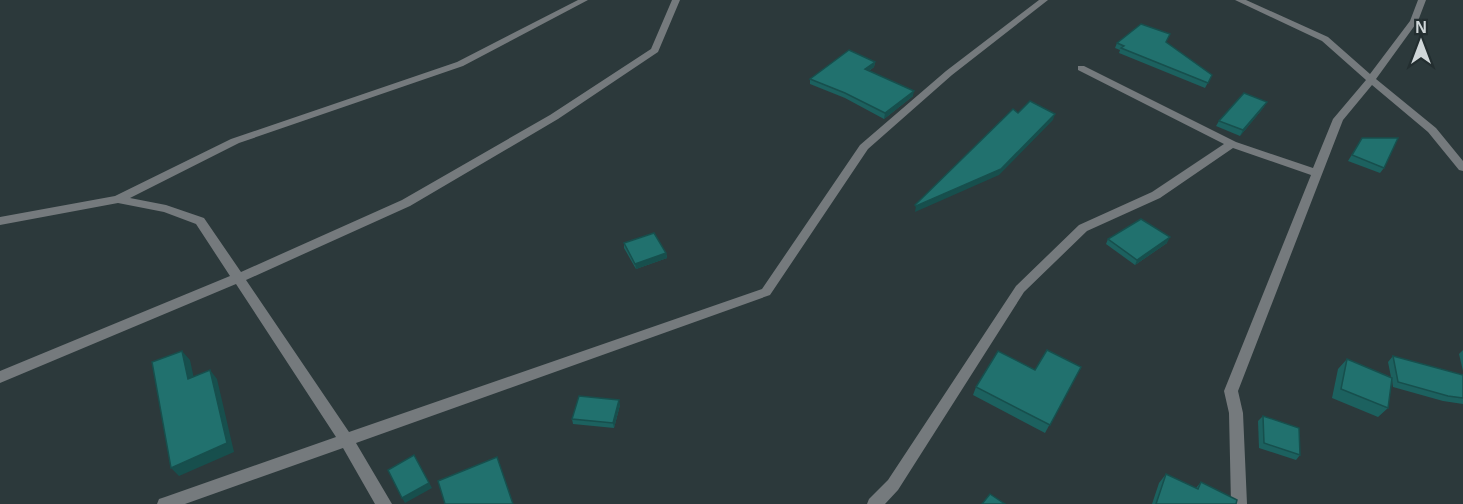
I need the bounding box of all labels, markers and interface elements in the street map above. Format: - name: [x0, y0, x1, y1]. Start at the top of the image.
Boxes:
- north arrow: [1391, 12, 1451, 72]
- text: N: [1415, 19, 1427, 36]

